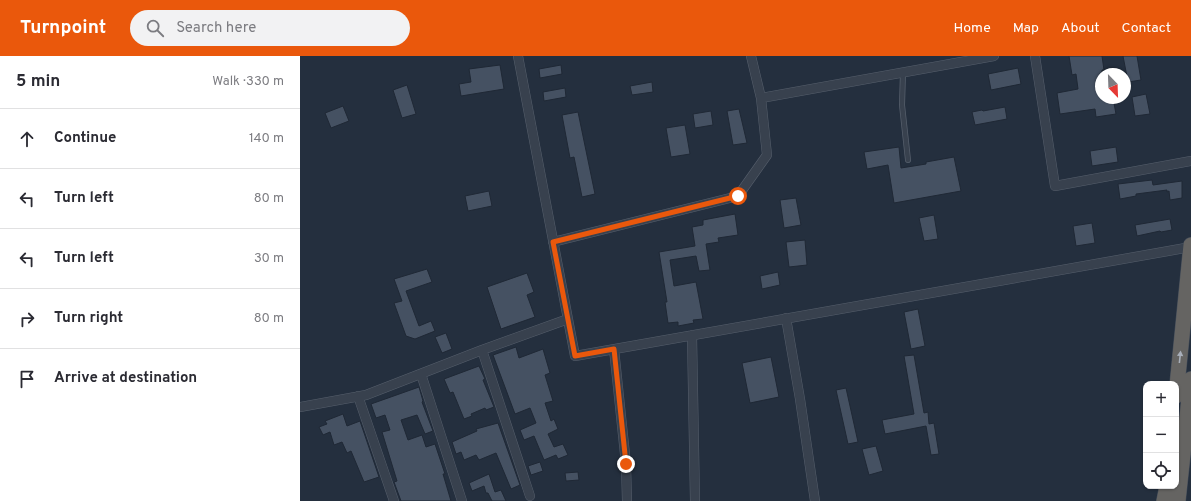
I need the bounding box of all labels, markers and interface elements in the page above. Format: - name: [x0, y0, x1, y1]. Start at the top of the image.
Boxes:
- search box: [130, 10, 410, 46]
- text: Turnpoint: [20, 16, 106, 40]
- icon: search: [144, 17, 166, 39]
- text: Search here: [176, 19, 256, 38]
- text: Home: [954, 20, 991, 37]
- text: Map: [1013, 20, 1039, 37]
- text: About: [1061, 20, 1100, 37]
- text: Contact: [1122, 20, 1171, 37]
- north arrow: [1095, 68, 1131, 104]
- text: 5 min: [16, 71, 60, 93]
- text: Walk · 330 m: [212, 74, 284, 90]
- icon: ahead: [16, 128, 38, 150]
- text: Continue: [54, 129, 116, 148]
- text: 140 m: [249, 131, 284, 147]
- route start: [729, 187, 747, 205]
- icon: left: [16, 188, 38, 210]
- text: Turn left: [54, 189, 114, 208]
- text: 80 m: [254, 191, 284, 207]
- icon: left: [16, 248, 38, 270]
- text: Turn left: [54, 249, 114, 268]
- text: 30 m: [254, 251, 284, 267]
- icon: right: [16, 308, 38, 330]
- text: Turn right: [54, 309, 123, 328]
- text: 80 m: [254, 311, 284, 327]
- one-way arrow: [1176, 351, 1183, 363]
- icon: arrive: [16, 368, 38, 390]
- text: Arrive at destination: [54, 369, 197, 388]
- map controls: [1143, 381, 1179, 489]
- button: +: [1143, 381, 1179, 417]
- button: −: [1143, 417, 1179, 453]
- button: locate: [1143, 453, 1179, 489]
- route end: [617, 455, 635, 473]

